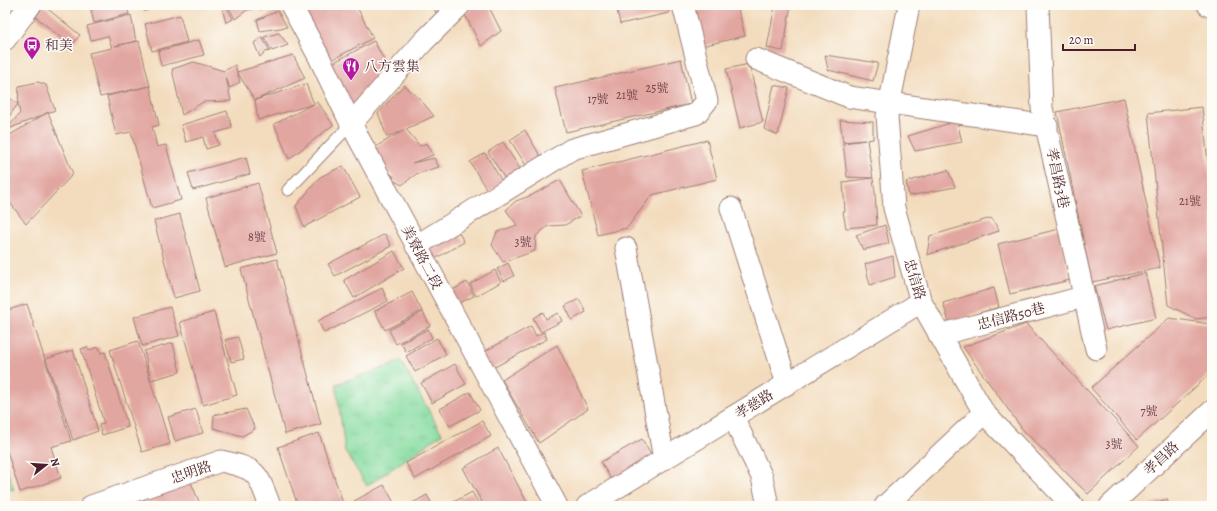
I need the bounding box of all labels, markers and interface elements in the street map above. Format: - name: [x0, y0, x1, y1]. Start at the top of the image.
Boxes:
- scale bar: [1063, 26, 1135, 52]
- text: 20 m: [1069, 32, 1093, 48]
- bus stop icon: 和美: [22, 35, 42, 60]
- place label: 和美: [45, 36, 73, 55]
- restaurant icon: 八方雲集: [341, 56, 361, 81]
- place label: 八方雲集: [364, 57, 420, 76]
- house number: 25號: [646, 80, 668, 96]
- house number: 21號: [616, 87, 638, 103]
- house number: 17號: [587, 91, 609, 107]
- street label: 孝昌路3巷: [1042, 146, 1073, 210]
- house number: 21號: [1179, 193, 1201, 209]
- street label: 美寮路二段: [397, 222, 446, 293]
- house number: 8號: [248, 229, 266, 245]
- house number: 3號: [515, 234, 532, 250]
- street label: 忠信路: [899, 256, 930, 302]
- street label: 忠信路50巷: [975, 298, 1047, 335]
- street label: 孝慈路: [731, 385, 777, 424]
- house number: 7號: [1140, 403, 1158, 419]
- house number: 3號: [1106, 436, 1123, 452]
- street label: 孝昌路: [1140, 437, 1183, 480]
- north arrow: [26, 445, 66, 485]
- text: N: [47, 456, 63, 468]
- street label: 忠明路: [168, 457, 214, 488]

